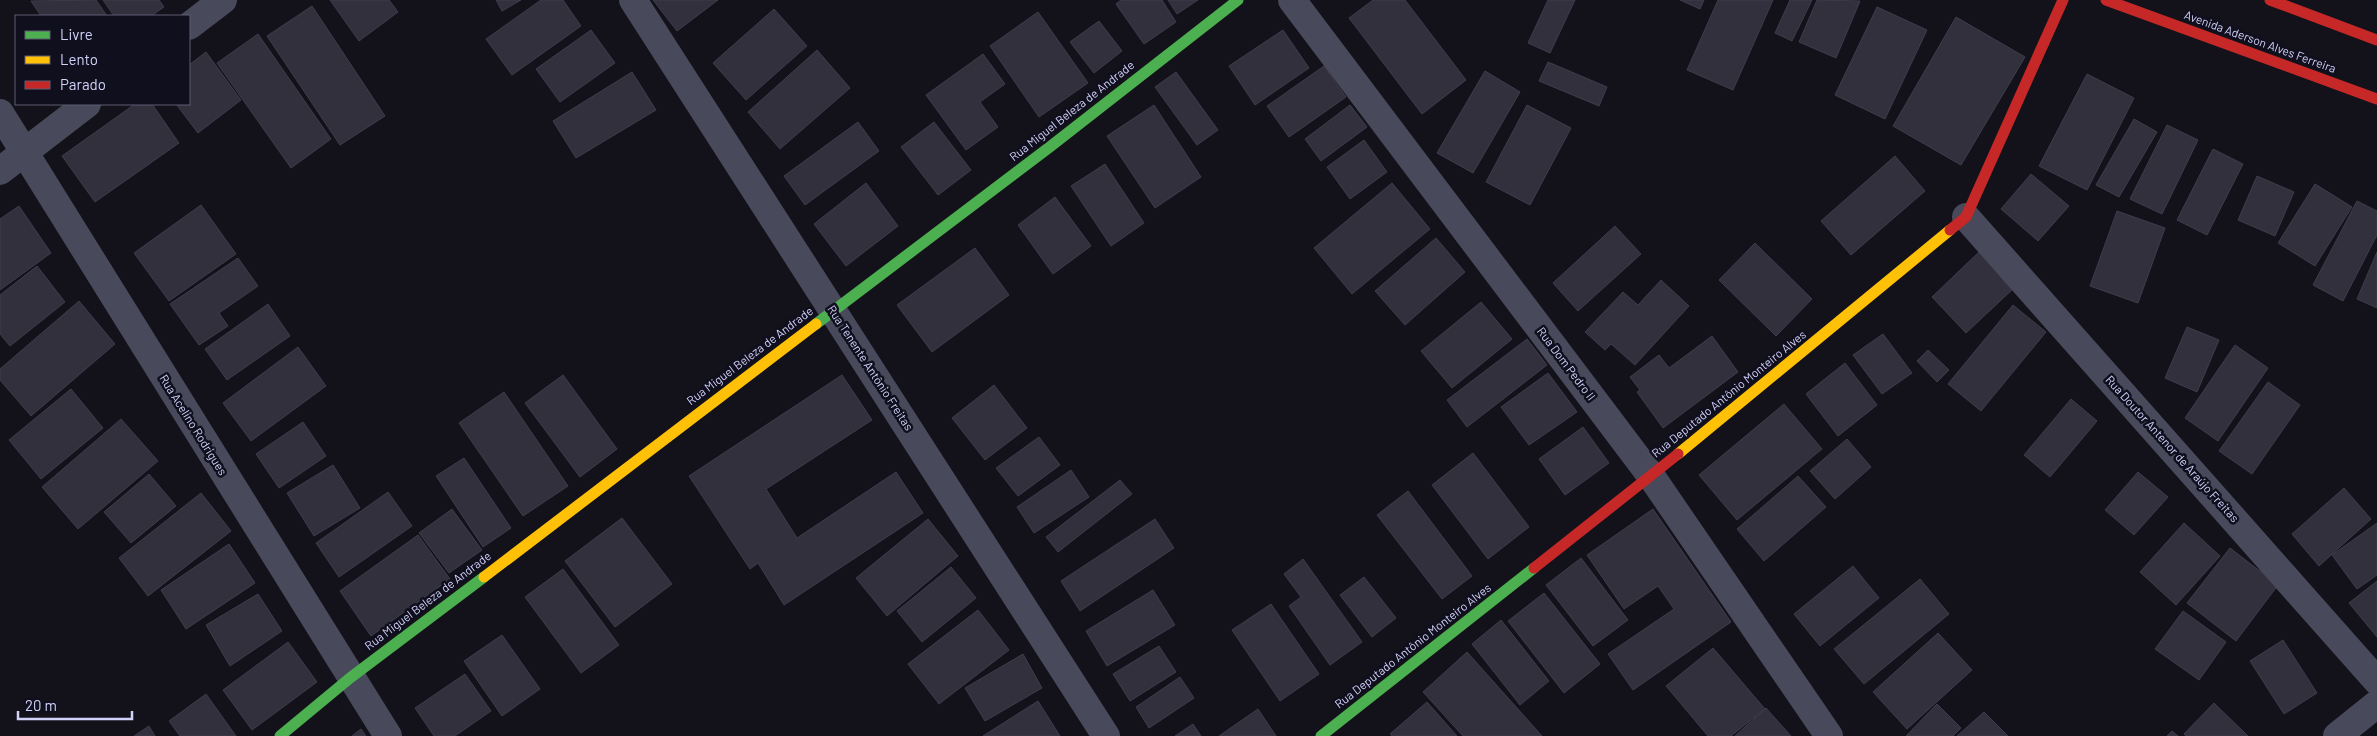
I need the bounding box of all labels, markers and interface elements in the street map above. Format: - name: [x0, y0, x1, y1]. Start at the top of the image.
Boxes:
- street label: Avenida Aderson Alves Ferreira: [2183, 7, 2338, 75]
- legend: [15, 15, 190, 105]
- text: Livre: [60, 25, 93, 43]
- text: Lento: [60, 50, 98, 68]
- street label: Rua Miguel Beleza de Andrade: [1006, 57, 1136, 163]
- text: Parado: [60, 75, 106, 93]
- street label: Rua Tenente Antônio Freitas: [825, 302, 917, 433]
- street label: Rua Miguel Beleza de Andrade: [684, 303, 815, 407]
- street label: Rua Dom Pedro II: [1535, 324, 1599, 403]
- street label: Rua Deputado Antônio Monteiro Alves: [1649, 327, 1808, 460]
- street label: Rua Acelino Rodrigues: [157, 372, 231, 478]
- street label: Rua Doutor Antenor de Araújo Freitas: [2103, 372, 2242, 525]
- street label: Rua Miguel Beleza de Andrade: [362, 548, 493, 652]
- street label: Rua Deputado Antônio Monteiro Alves: [1332, 580, 1493, 710]
- scale bar: [18, 688, 131, 720]
- text: 20 m: [25, 696, 57, 714]

